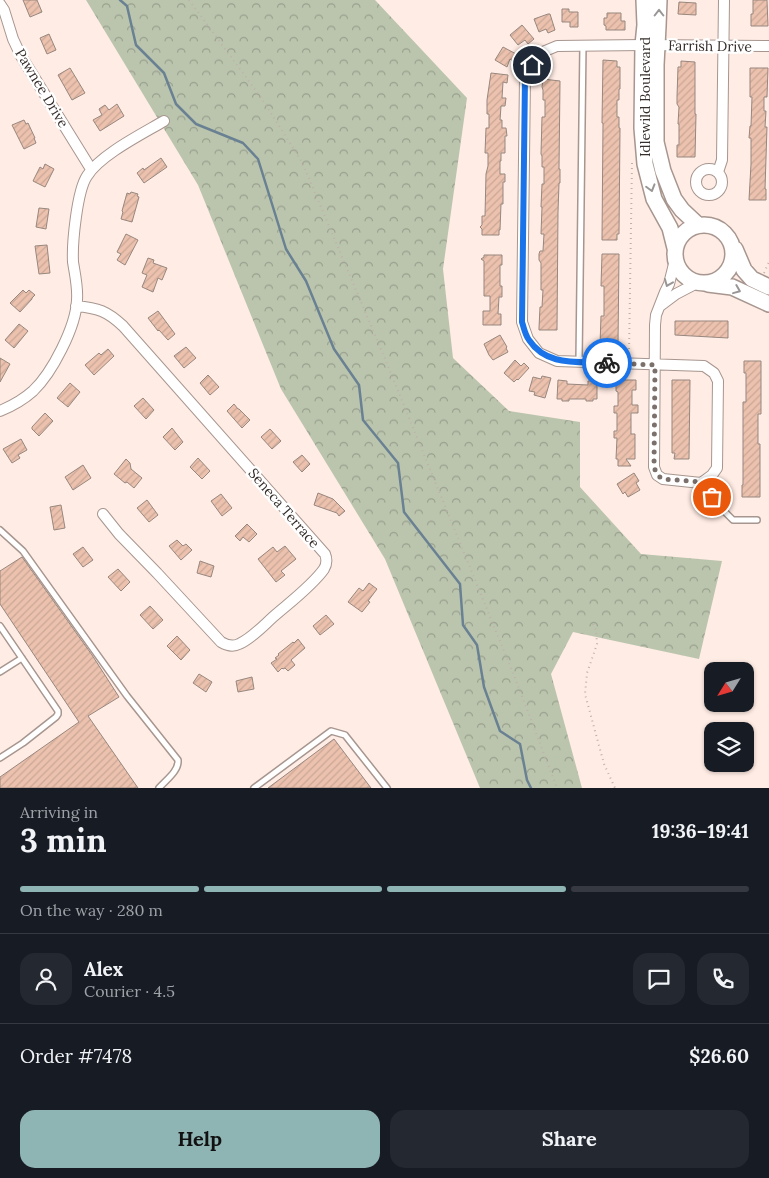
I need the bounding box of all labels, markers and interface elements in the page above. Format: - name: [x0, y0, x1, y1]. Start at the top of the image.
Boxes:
- one-way arrow: [653, 9, 664, 17]
- street label: Farrish Drive: [668, 36, 753, 56]
- street label: Idlewild Boulevard: [636, 37, 654, 157]
- pin: [511, 44, 553, 86]
- street label: Pawnee Drive: [11, 45, 73, 131]
- icon: home: [518, 51, 546, 79]
- one-way arrow: [645, 183, 656, 192]
- one-way arrow: [664, 278, 675, 287]
- one-way arrow: [732, 284, 741, 294]
- courier: [582, 338, 632, 388]
- icon: bike: [593, 349, 621, 377]
- street label: Seneca Terrace: [244, 464, 324, 552]
- pin: [691, 476, 733, 518]
- icon: bag: [698, 483, 726, 511]
- north arrow: [704, 662, 754, 712]
- map controls: [704, 662, 754, 772]
- button: layers: [704, 722, 754, 772]
- text: Arriving in: [20, 802, 98, 822]
- text: 19:36–19:41: [652, 819, 749, 843]
- text: 3 min: [20, 820, 107, 861]
- text: On the way · 280 m: [20, 900, 163, 920]
- button: person: [20, 953, 72, 1005]
- button: chat: [633, 953, 685, 1005]
- button: phone: [697, 953, 749, 1005]
- text: Alex: [84, 957, 123, 981]
- text: Courier · 4.5: [84, 981, 175, 1001]
- text: Order #7478: [20, 1044, 132, 1068]
- text: $26.60: [689, 1044, 749, 1068]
- button: Help: [20, 1110, 380, 1168]
- button: Share: [390, 1110, 749, 1168]

